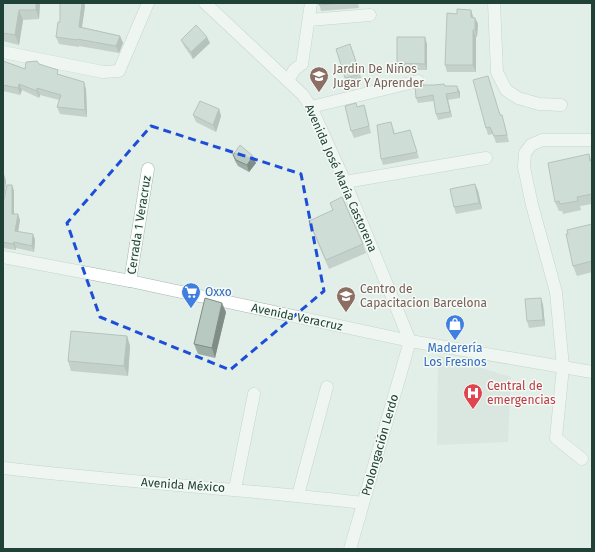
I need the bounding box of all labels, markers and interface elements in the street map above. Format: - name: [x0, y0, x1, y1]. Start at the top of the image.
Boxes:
- place label: Jardin De Niños Jugar Y Aprender: [333, 62, 424, 90]
- school or university icon: Jardin De Niños Jugar Y Aprender: [308, 65, 330, 93]
- street label: Avenida José María Castorena: [302, 102, 380, 254]
- street label: Cerrada 1 Veracruz: [124, 175, 154, 275]
- supermarket icon: Oxxo: [180, 281, 202, 309]
- place label: Centro de Capacitacion Barcelona: [360, 282, 487, 310]
- place label: Oxxo: [205, 285, 232, 299]
- school or university icon: Centro de Capacitacion Barcelona: [335, 285, 357, 313]
- street label: Avenida Veracruz: [250, 301, 344, 333]
- shop icon: Maderería Los Fresnos: [444, 313, 466, 341]
- place label: Maderería Los Fresnos: [423, 341, 487, 369]
- place label: Central de emergencias: [487, 379, 556, 407]
- hospital icon: Central de emergencias: [462, 382, 484, 410]
- street label: Prolongación Lerdo: [359, 393, 401, 497]
- street label: Avenida México: [141, 475, 225, 495]

